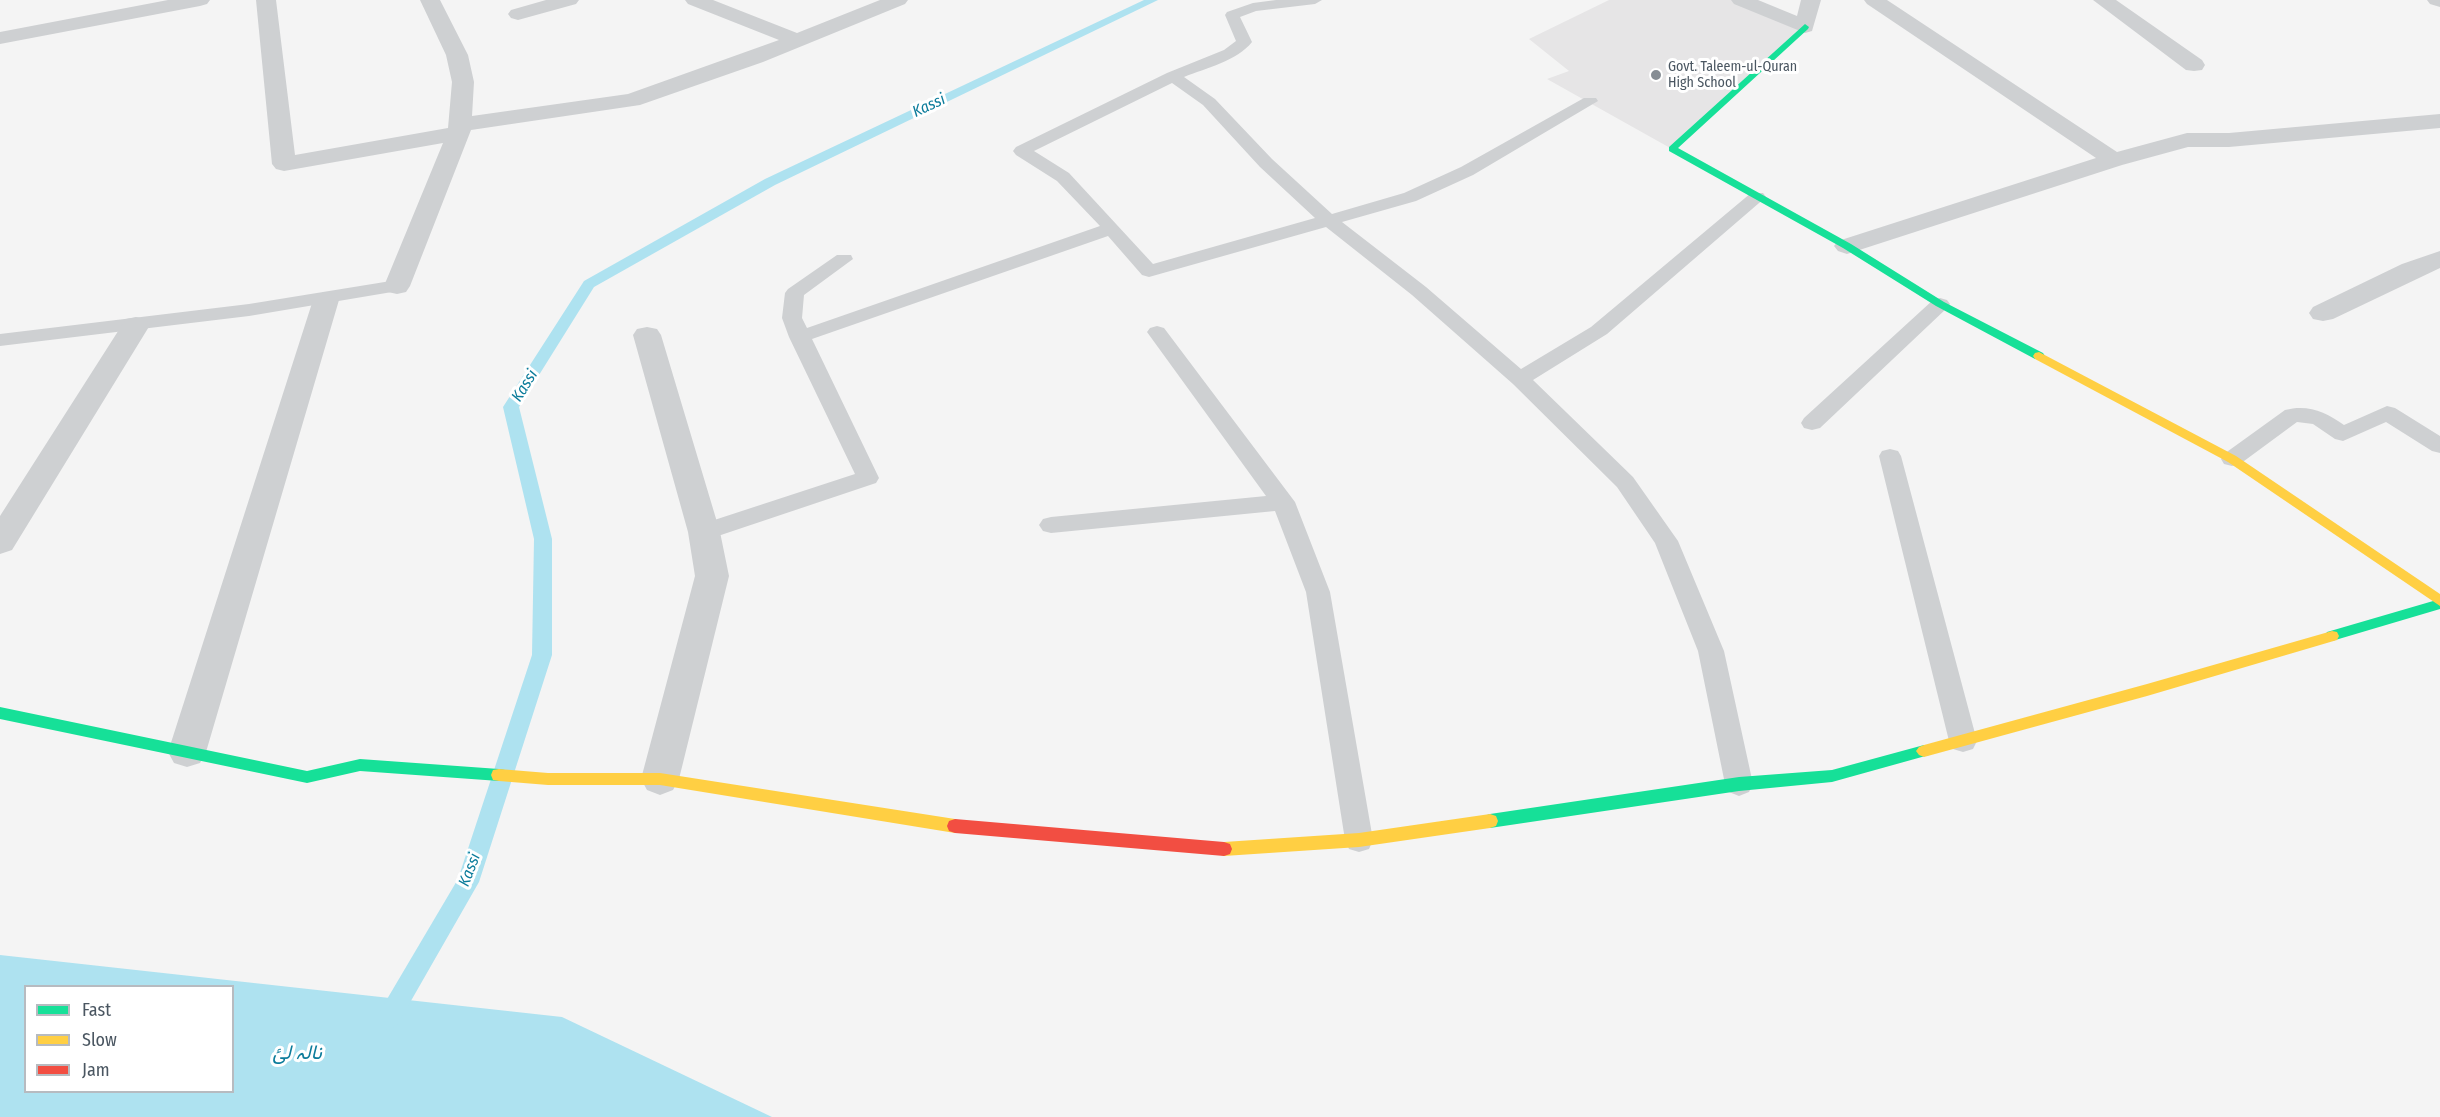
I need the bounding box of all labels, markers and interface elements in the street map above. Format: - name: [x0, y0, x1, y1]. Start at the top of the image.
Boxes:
- place label: Govt. Taleem-ul-Quran High School: [1668, 59, 1797, 92]
- marker: Govt. Taleem-ul-Quran High School: [1649, 68, 1663, 82]
- water label: Kassi: [910, 90, 948, 122]
- water label: Kassi: [508, 366, 542, 406]
- water label: Kassi: [455, 851, 485, 889]
- legend: [24, 985, 234, 1093]
- text: Fast: [82, 999, 111, 1021]
- text: Slow: [82, 1029, 117, 1051]
- water label: نالہ لئ: [272, 1041, 322, 1065]
- text: Jam: [82, 1059, 110, 1081]

